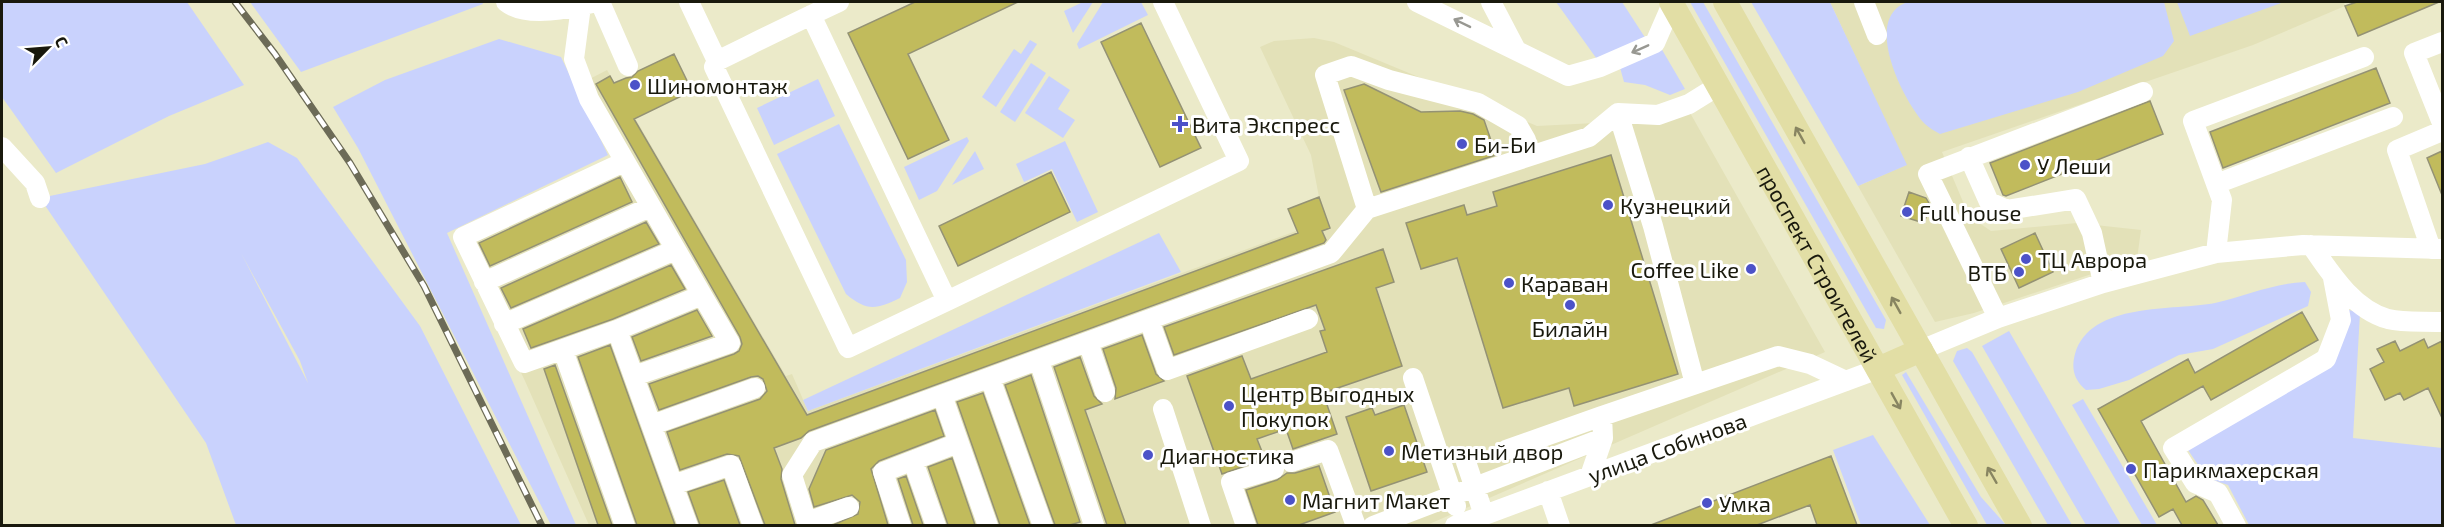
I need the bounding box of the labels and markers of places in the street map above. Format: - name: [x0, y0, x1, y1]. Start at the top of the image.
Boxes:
- place label: Шиномонтаж: [647, 72, 788, 98]
- marker: Шиномонтаж: [628, 78, 642, 92]
- place label: Вита Экспресс: [1192, 111, 1340, 137]
- marker: Вита Экспресс: [1173, 117, 1187, 131]
- place label: Би-Би: [1474, 131, 1536, 157]
- marker: Би-Би: [1455, 137, 1469, 151]
- place label: У Леши: [2037, 152, 2111, 178]
- marker: У Леши: [2018, 158, 2032, 172]
- place label: Кузнецкий: [1620, 192, 1731, 219]
- marker: Кузнецкий: [1601, 198, 1615, 212]
- place label: Full house: [1919, 199, 2021, 225]
- marker: Full house: [1900, 205, 1914, 219]
- place label: ТЦ Аврора: [2038, 246, 2147, 272]
- marker: ТЦ Аврора: [2019, 252, 2033, 266]
- place label: Coffee Like: [1631, 256, 1739, 282]
- place label: ВТБ: [1968, 259, 2007, 285]
- marker: Coffee Like: [1744, 262, 1758, 276]
- marker: ВТБ: [2012, 265, 2026, 279]
- place label: Караван: [1521, 270, 1608, 296]
- marker: Караван: [1502, 276, 1516, 290]
- marker: Билайн: [1563, 298, 1577, 312]
- place label: Билайн: [1532, 315, 1608, 341]
- place label: Центр Выгодных Покупок: [1241, 380, 1415, 432]
- marker: Центр Выгодных Покупок: [1222, 399, 1236, 413]
- place label: Метизный двор: [1401, 438, 1563, 464]
- place label: Диагностика: [1160, 442, 1294, 468]
- marker: Метизный двор: [1382, 444, 1396, 458]
- marker: Диагностика: [1141, 448, 1155, 462]
- place label: Парикмахерская: [2143, 456, 2319, 482]
- marker: Парикмахерская: [2124, 462, 2138, 476]
- place label: Магнит Макет: [1302, 487, 1451, 513]
- place label: Умка: [1719, 490, 1771, 516]
- marker: Магнит Макет: [1283, 493, 1297, 507]
- marker: Умка: [1700, 496, 1714, 510]

